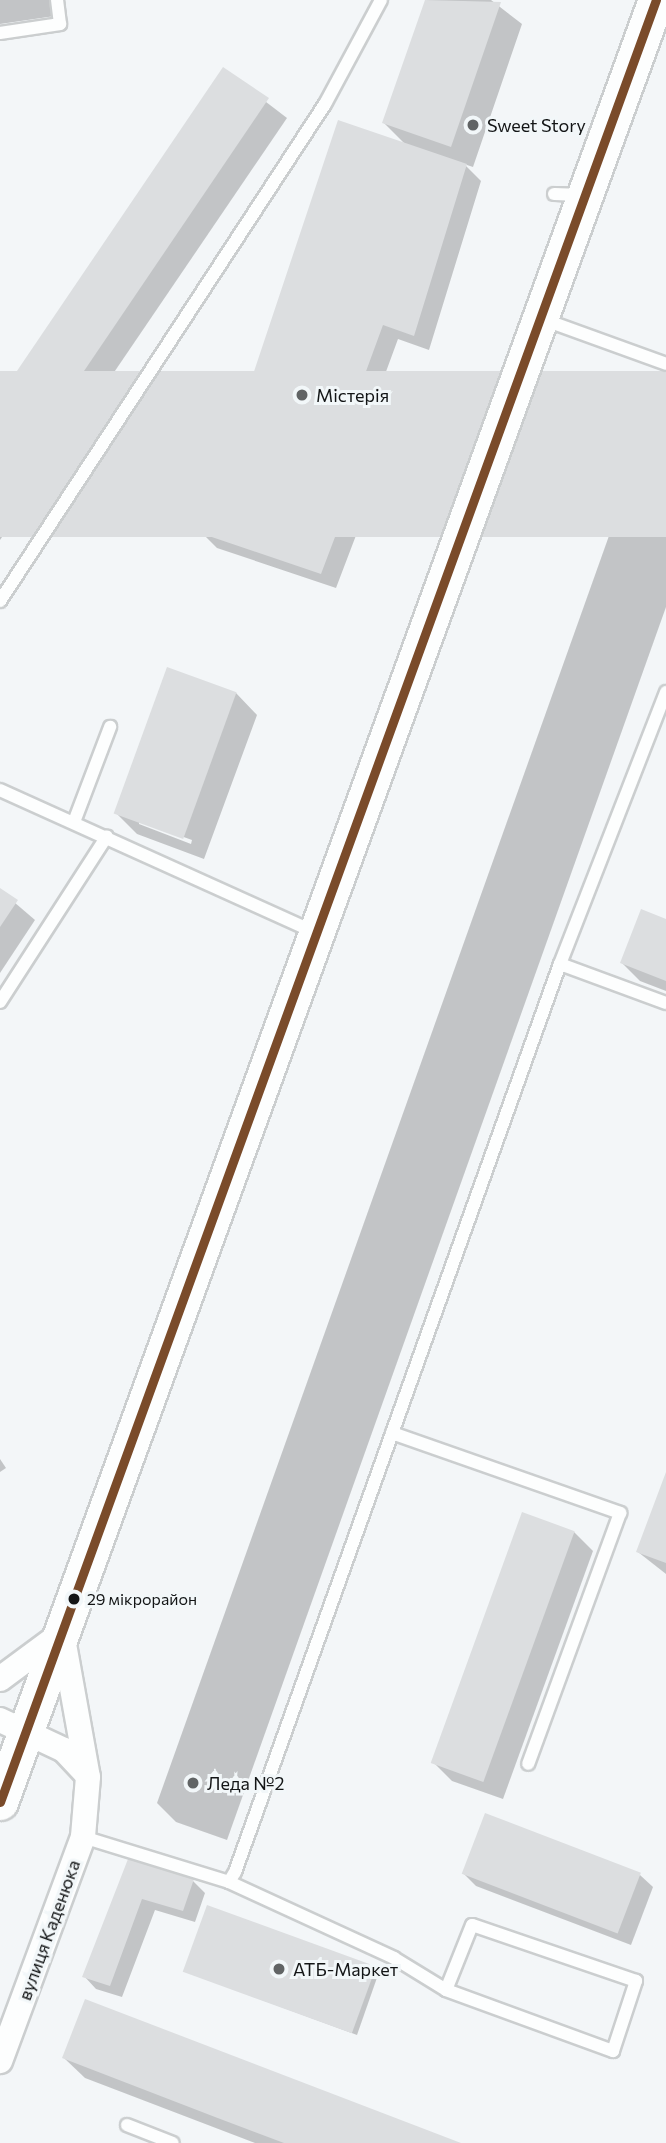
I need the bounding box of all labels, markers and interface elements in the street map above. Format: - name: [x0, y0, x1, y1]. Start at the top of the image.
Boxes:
- place label: Sweet Story: [487, 114, 586, 136]
- marker: Sweet Story: [465, 117, 481, 133]
- place label: Містерія: [316, 384, 389, 406]
- marker: Містерія: [294, 387, 310, 403]
- place label: 29 мікрорайон: [87, 1589, 197, 1609]
- marker: 29 мікрорайон: [67, 1592, 81, 1606]
- place label: Леда №2: [207, 1772, 284, 1794]
- marker: Леда №2: [185, 1775, 201, 1791]
- street label: вулиця Каденюка: [14, 1857, 84, 2003]
- place label: АТБ-Маркет: [293, 1958, 398, 1980]
- marker: АТБ-Маркет: [271, 1961, 287, 1977]

